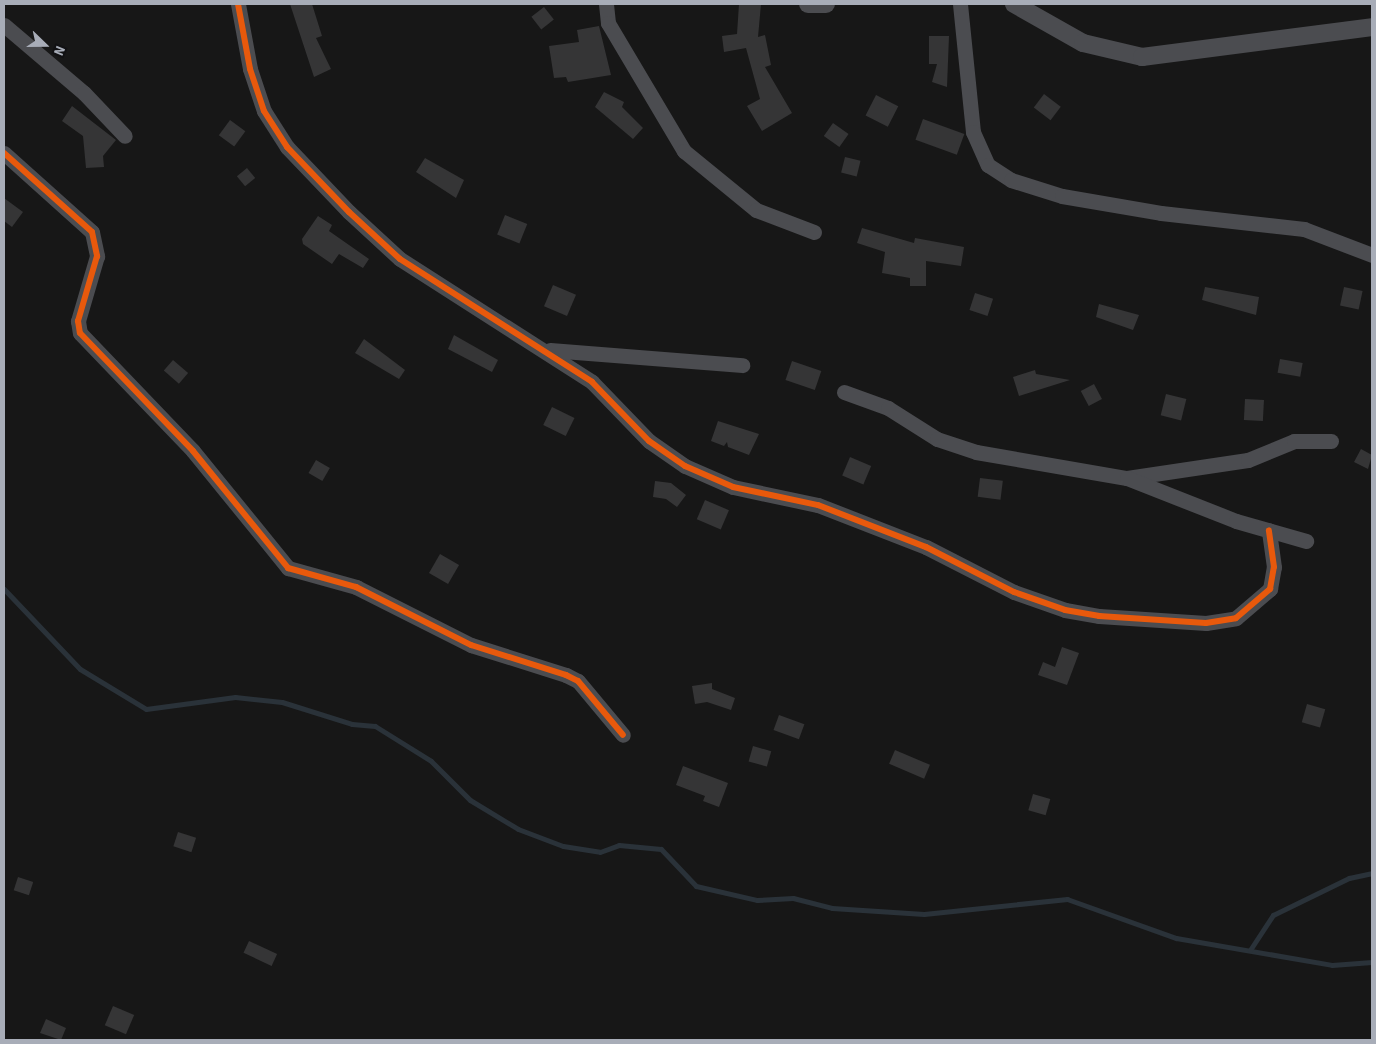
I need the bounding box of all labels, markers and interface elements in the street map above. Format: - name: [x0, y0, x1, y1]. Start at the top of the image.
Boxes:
- north arrow: [20, 20, 70, 70]
- text: N: [48, 43, 70, 59]

